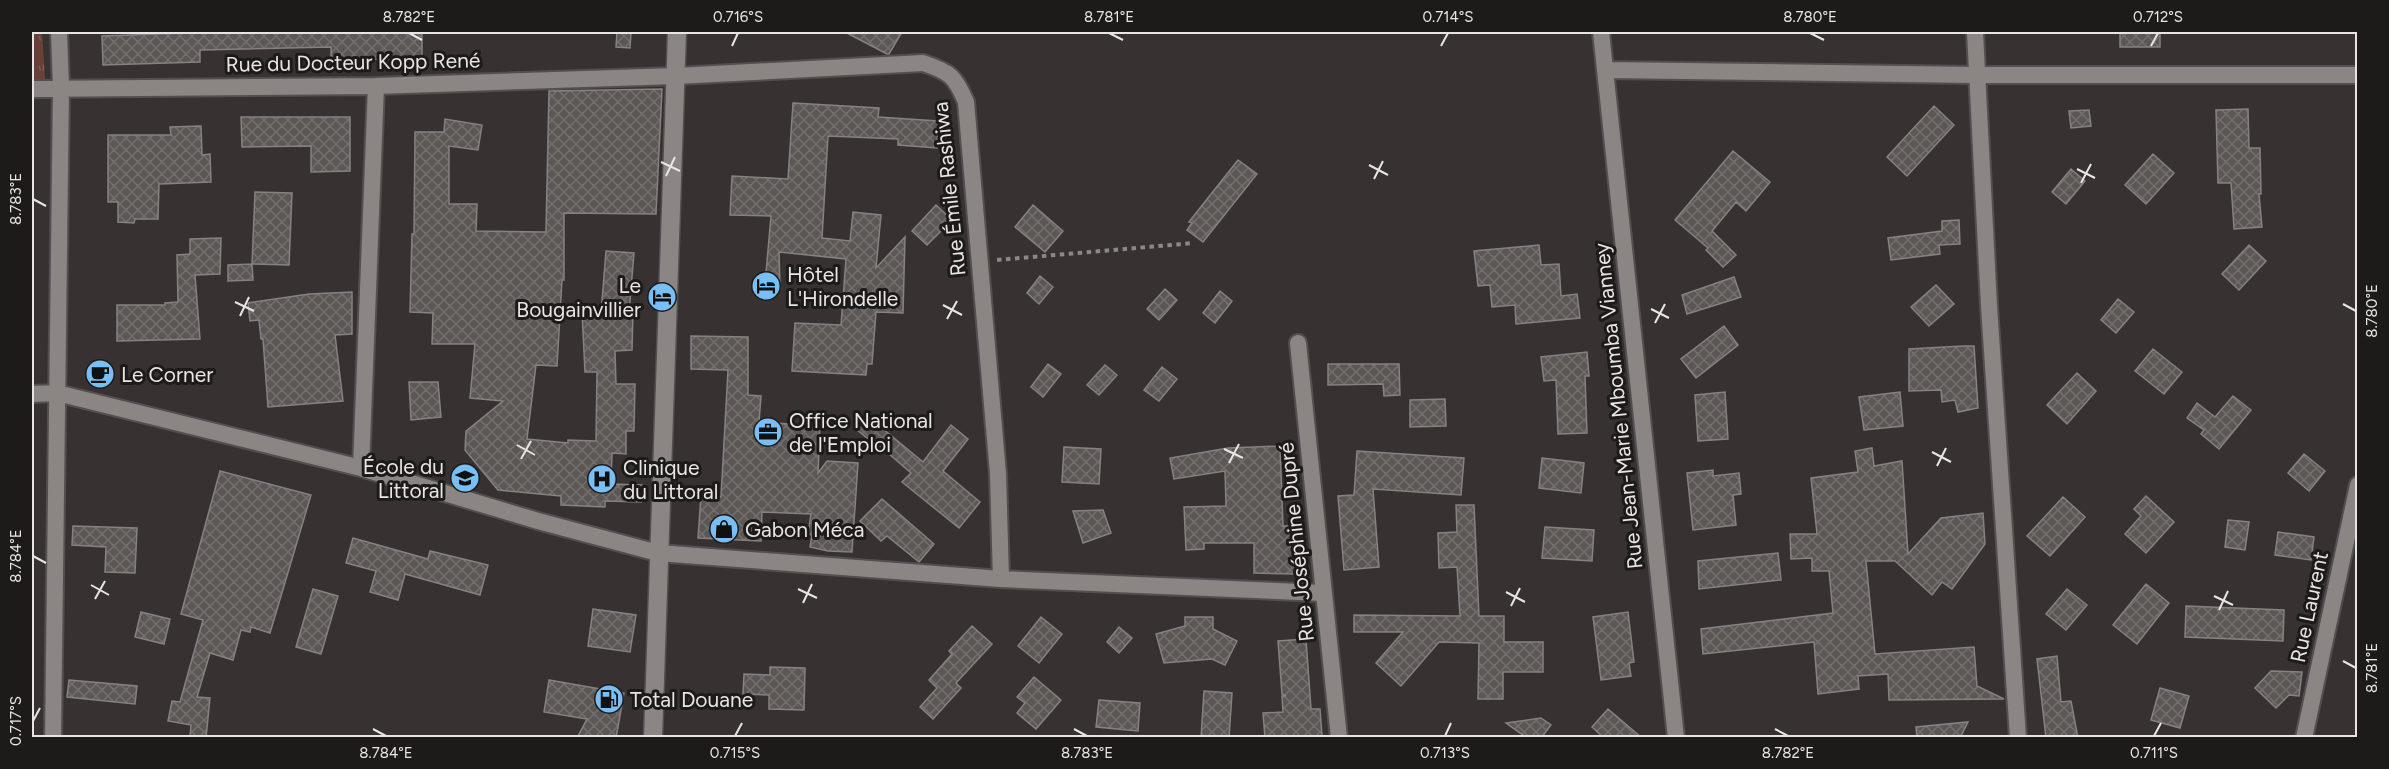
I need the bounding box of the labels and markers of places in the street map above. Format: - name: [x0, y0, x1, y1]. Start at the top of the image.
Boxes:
- place label: Hôtel L'Hirondelle: [787, 262, 898, 311]
- hotel icon: Hôtel L'Hirondelle: [750, 270, 782, 302]
- place label: Le Bougainvillier: [516, 273, 641, 322]
- hotel icon: Le Bougainvillier: [646, 281, 678, 313]
- cafe icon: Le Corner: [84, 358, 116, 390]
- place label: Le Corner: [121, 362, 213, 387]
- place label: Office National de l'Emploi: [789, 408, 933, 457]
- office icon: Office National de l'Emploi: [752, 416, 784, 448]
- place label: École du Littoral: [363, 454, 444, 503]
- place label: Clinique du Littoral: [623, 455, 718, 504]
- school or university icon: École du Littoral: [449, 462, 481, 494]
- hospital icon: Clinique du Littoral: [586, 463, 618, 495]
- shop icon: Gabon Méca: [708, 513, 740, 545]
- place label: Gabon Méca: [745, 517, 864, 542]
- fuel station icon: Total Douane: [593, 683, 625, 715]
- place label: Total Douane: [630, 687, 753, 712]

